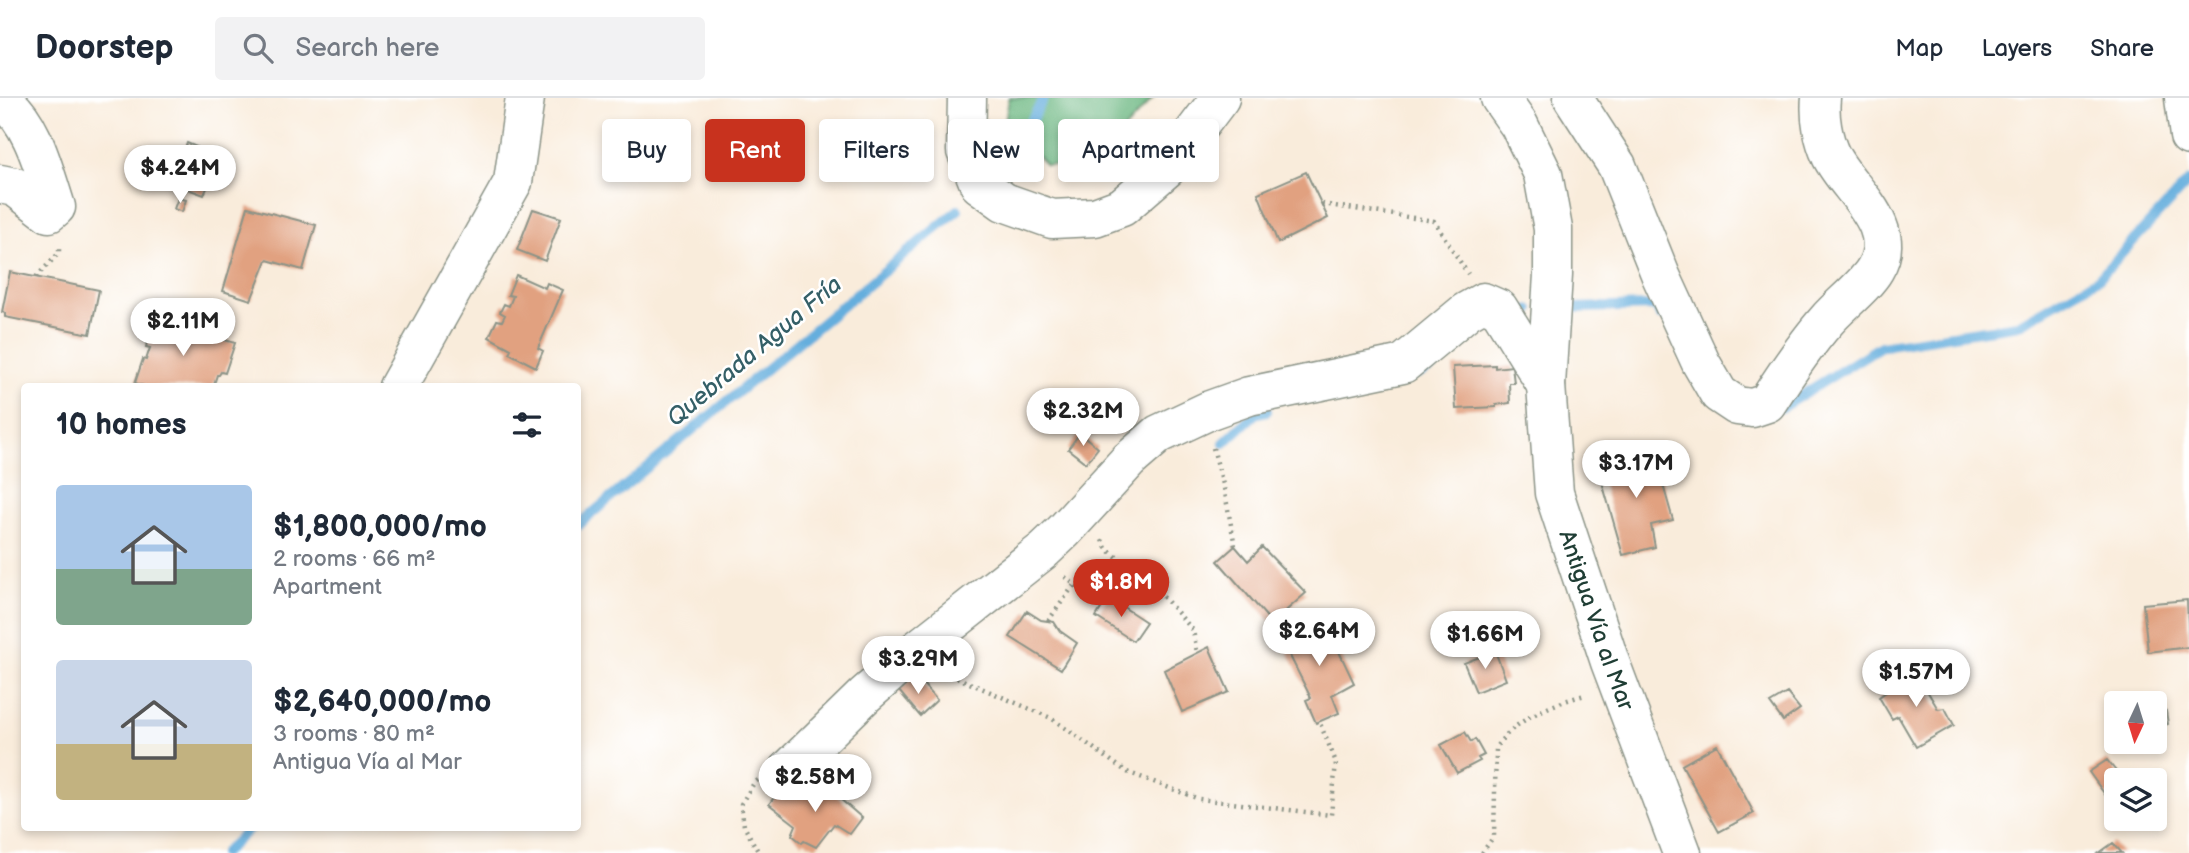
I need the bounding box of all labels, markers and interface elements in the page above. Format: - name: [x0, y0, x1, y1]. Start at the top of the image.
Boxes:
- search box: [215, 17, 705, 80]
- text: Doorstep: [35, 28, 173, 68]
- icon: search: [239, 29, 277, 67]
- text: Search here: [295, 33, 439, 64]
- text: Map: [1895, 34, 1943, 63]
- text: Layers: [1981, 34, 2052, 63]
- text: Share: [2090, 34, 2154, 63]
- chip: Buy: [602, 119, 691, 182]
- chip: Rent: [705, 119, 805, 182]
- chip: Filters: [819, 119, 934, 182]
- chip: New: [948, 119, 1044, 182]
- chip: Apartment: [1058, 119, 1219, 182]
- pin: $4.24M: [123, 146, 237, 205]
- text: $4.24M: [140, 154, 220, 182]
- water label: Quebrada Agua Fría: [661, 270, 848, 433]
- pin: $2.11M: [126, 299, 240, 358]
- text: $2.11M: [146, 307, 220, 335]
- pin: $2.32M: [1026, 388, 1140, 448]
- text: $2.32M: [1042, 397, 1124, 425]
- icon: filters: [508, 406, 546, 444]
- text: 10 homes: [56, 407, 187, 443]
- pin: $3.17M: [1579, 440, 1693, 500]
- text: $3.17M: [1598, 449, 1674, 477]
- text: $1,800,000/mo: [273, 509, 487, 545]
- icon: home: [112, 513, 196, 597]
- street label: Antigua Vía al Mar: [1552, 527, 1640, 715]
- text: 2 rooms · 66 m²: [273, 545, 435, 573]
- pin: $1.8M: [1072, 560, 1170, 619]
- text: $1.8M: [1089, 568, 1153, 596]
- text: Apartment: [273, 573, 382, 601]
- pin: $2.64M: [1262, 608, 1376, 668]
- pin: $1.66M: [1428, 612, 1542, 671]
- text: $2.64M: [1278, 617, 1360, 645]
- text: $1.66M: [1446, 620, 1524, 648]
- pin: $3.29M: [861, 636, 975, 696]
- text: $3.29M: [878, 645, 958, 673]
- pin: $1.57M: [1859, 650, 1973, 709]
- text: $1.57M: [1878, 658, 1954, 686]
- text: $2,640,000/mo: [273, 684, 491, 720]
- icon: home: [112, 688, 196, 772]
- north arrow: [2104, 691, 2166, 754]
- map controls: [2104, 691, 2167, 831]
- text: 3 rooms · 80 m²: [273, 720, 435, 748]
- text: Antigua Vía al Mar: [273, 748, 462, 776]
- pin: $2.58M: [758, 754, 872, 814]
- text: $2.58M: [775, 763, 855, 791]
- button: layers: [2104, 768, 2167, 831]

